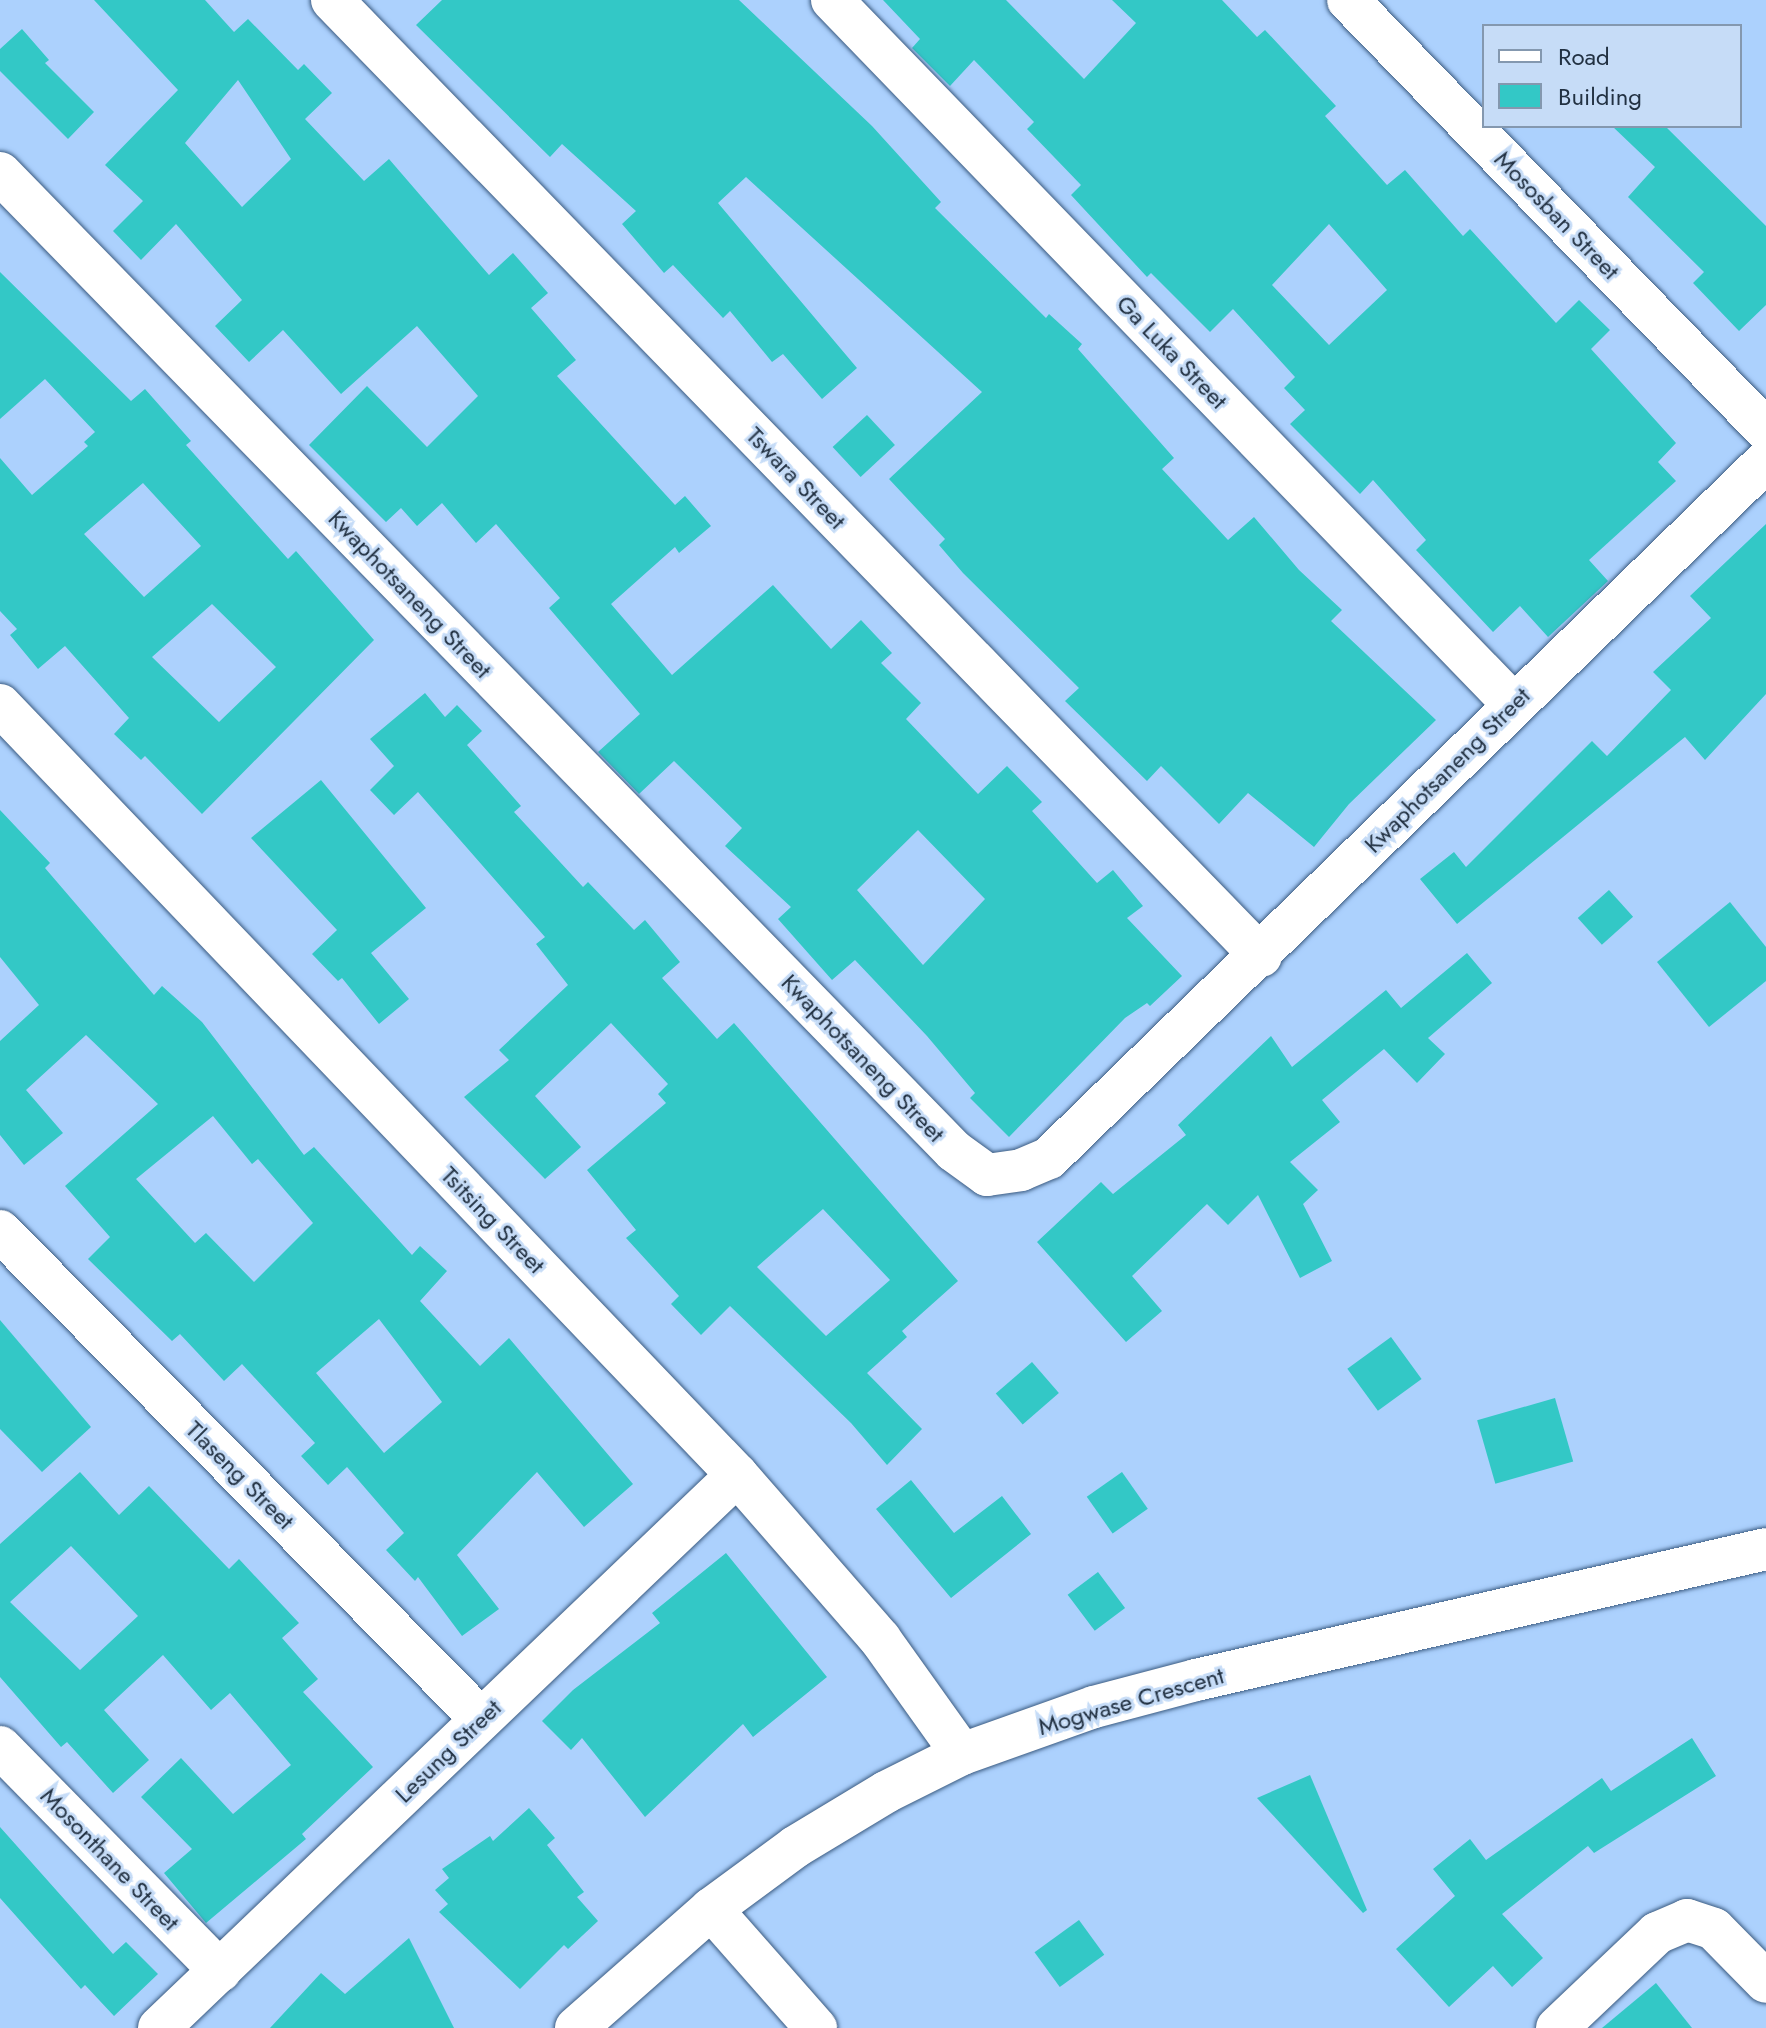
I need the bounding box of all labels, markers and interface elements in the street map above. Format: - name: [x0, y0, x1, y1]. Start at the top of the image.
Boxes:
- legend: [1482, 24, 1742, 128]
- text: Road: [1558, 39, 1610, 74]
- text: Building: [1558, 79, 1642, 114]
- street label: Mososban Street: [1489, 145, 1625, 285]
- street label: Ga Luka Street: [1111, 289, 1233, 415]
- street label: Tswara Street: [740, 421, 852, 535]
- street label: Kwaphotsaneng Street: [322, 504, 498, 684]
- street label: Kwaphotsaneng Street: [1358, 681, 1536, 859]
- street label: Kwaphotsaneng Street: [775, 968, 951, 1148]
- street label: Tsitsing Street: [435, 1161, 551, 1279]
- street label: Tlaseng Street: [180, 1415, 300, 1535]
- street label: Mogwase Crescent: [1035, 1661, 1227, 1741]
- street label: Lesung Street: [389, 1693, 507, 1809]
- street label: Mosonthane Street: [35, 1782, 185, 1936]

